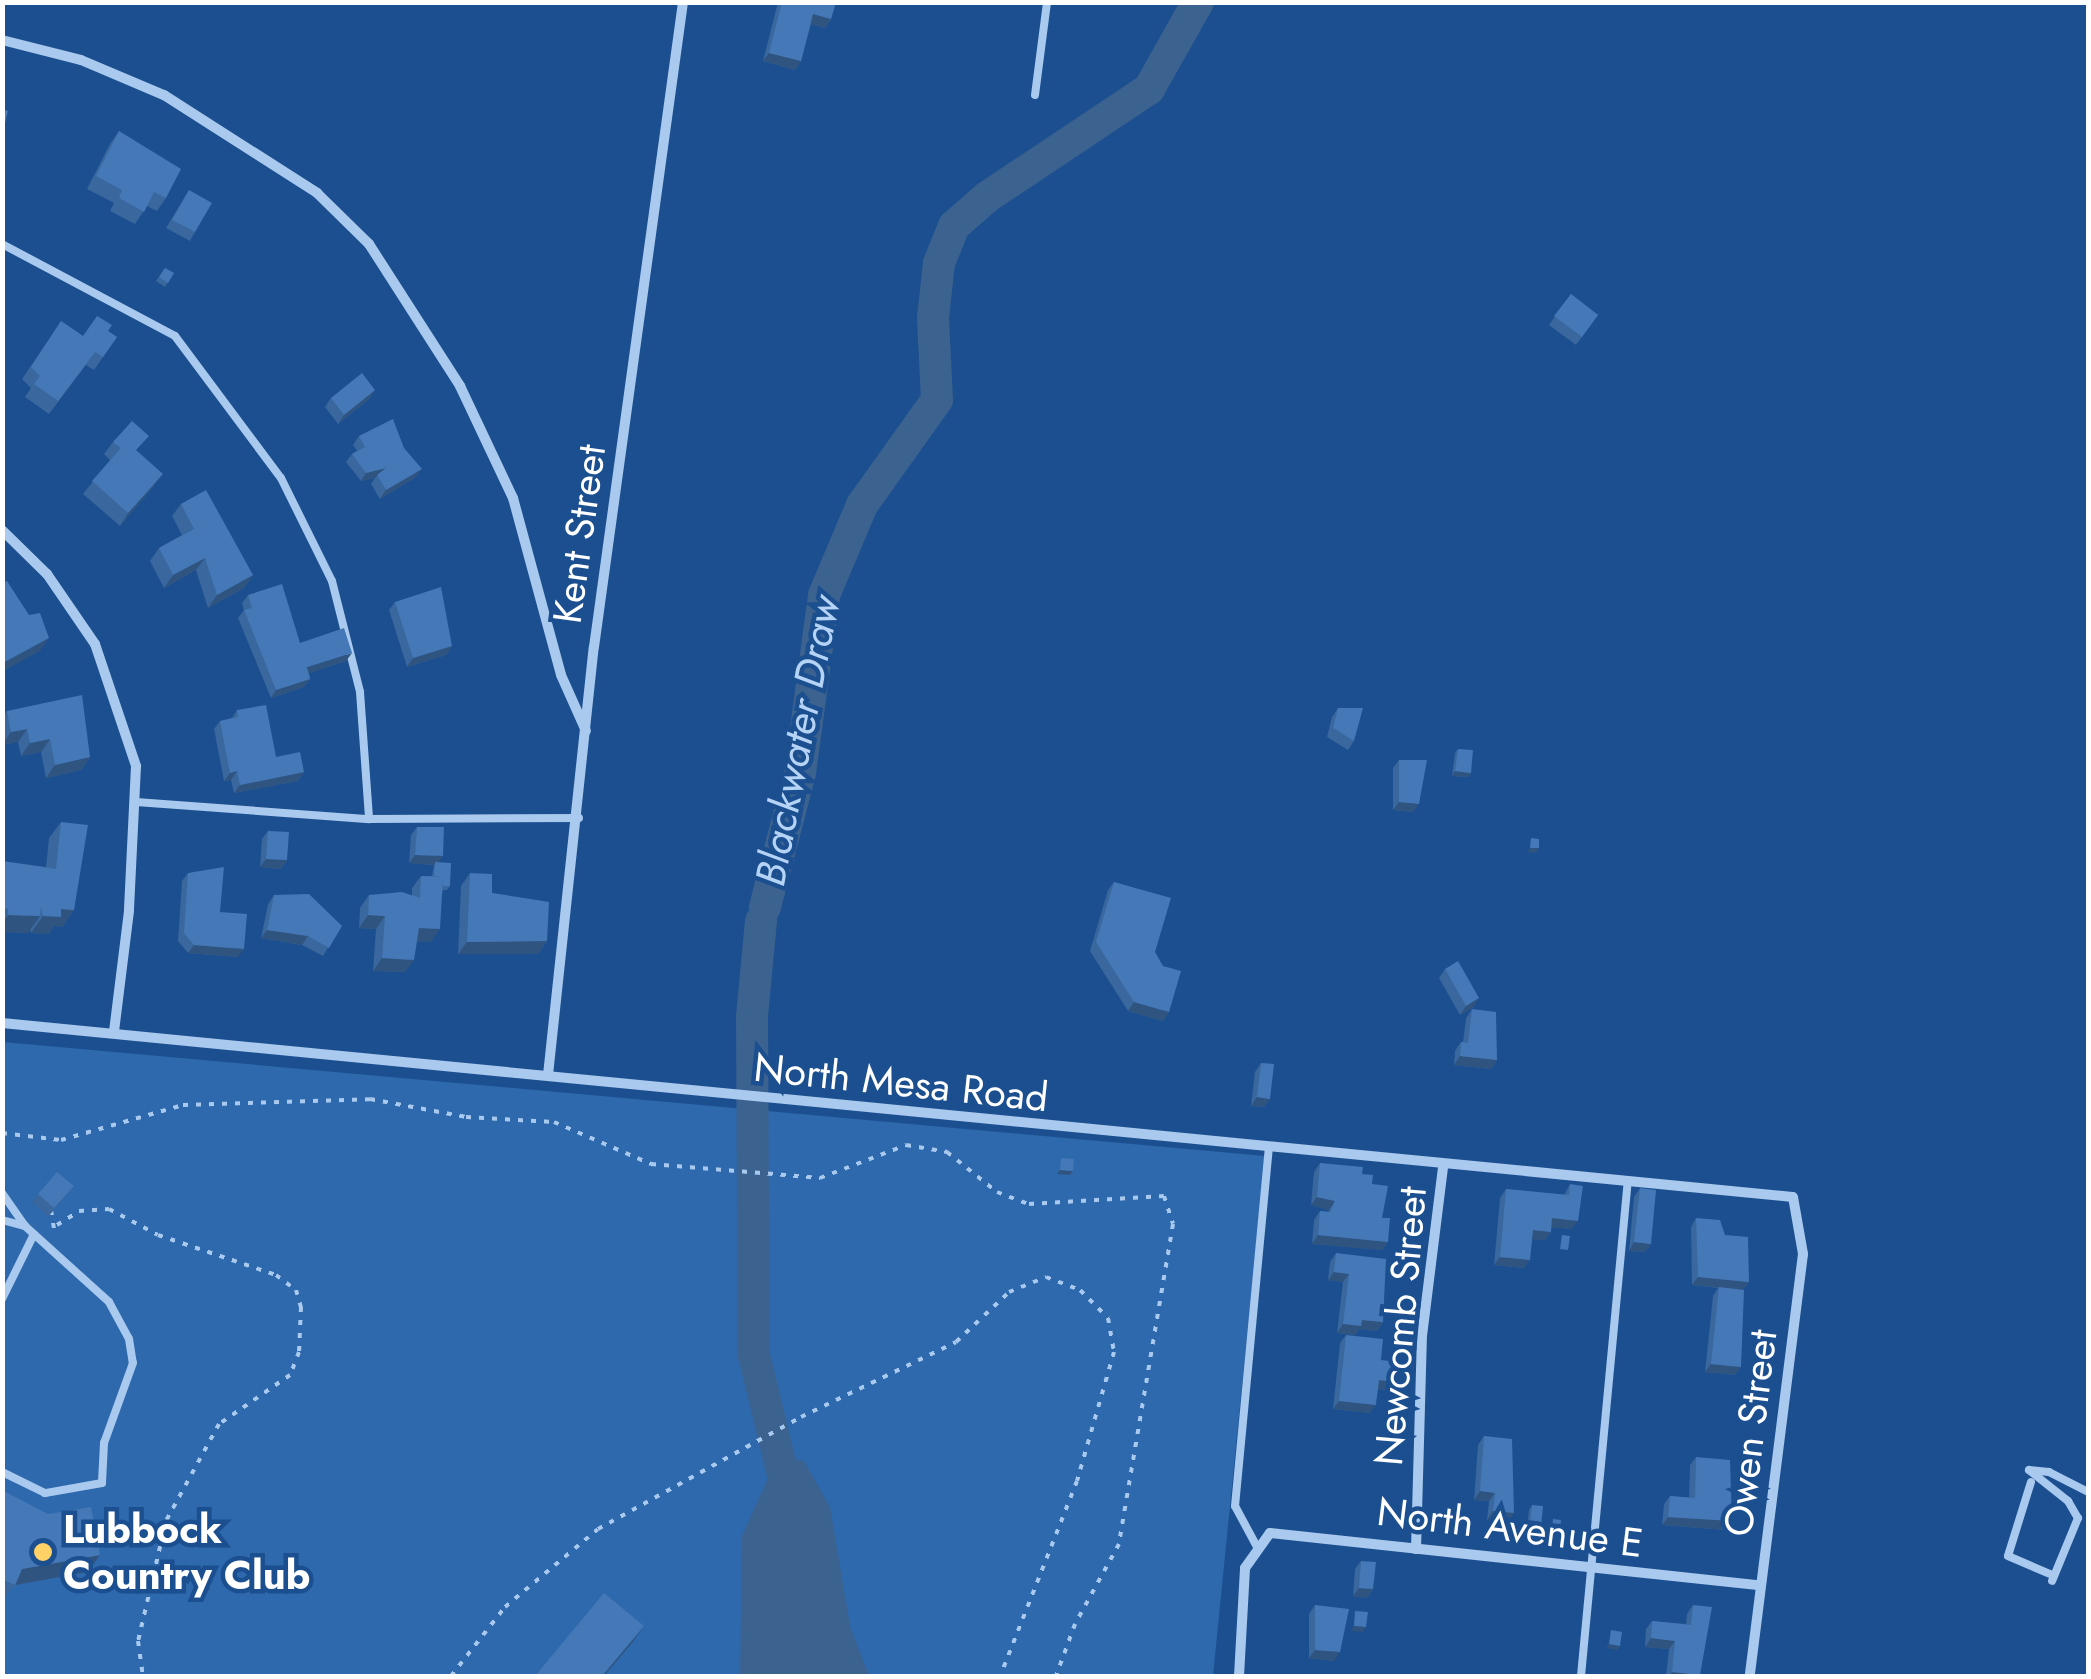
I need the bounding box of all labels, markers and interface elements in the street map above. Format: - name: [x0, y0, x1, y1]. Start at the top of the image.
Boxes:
- street label: Kent Street: [543, 442, 615, 626]
- water label: Blackwater Draw: [745, 592, 851, 890]
- street label: North Mesa Road: [751, 1043, 1051, 1121]
- street label: Newcomb Street: [1364, 1184, 1436, 1468]
- street label: Owen Street: [1714, 1327, 1786, 1539]
- street label: North Avenue E: [1374, 1487, 1646, 1567]
- place label: Lubbock Country Club: [63, 1505, 310, 1599]
- marker: Lubbock Country Club: [32, 1541, 54, 1563]

